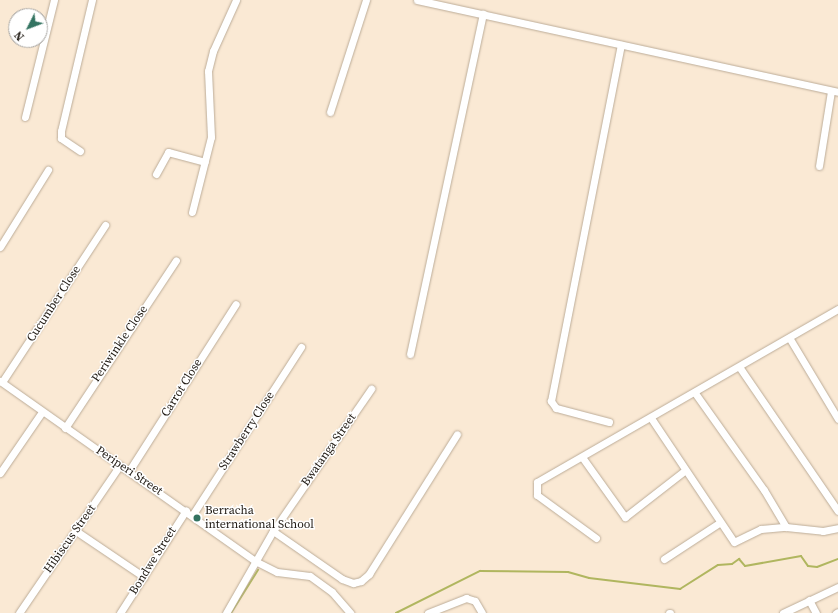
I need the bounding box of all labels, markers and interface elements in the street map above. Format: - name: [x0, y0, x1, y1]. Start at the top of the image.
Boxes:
- north arrow: [8, 8, 48, 48]
- text: N: [11, 28, 28, 44]
- street label: Cucumber Close: [24, 263, 84, 345]
- street label: Periwinkle Close: [89, 303, 151, 385]
- street label: Carrot Close: [158, 356, 206, 420]
- street label: Strawberry Close: [216, 389, 278, 473]
- street label: Bwatanga Street: [299, 411, 359, 489]
- street label: Periperi Street: [93, 443, 165, 499]
- street label: Hibiscus Street: [41, 502, 99, 576]
- place label: Berracha international School: [205, 504, 314, 532]
- marker: Berracha international School: [192, 513, 202, 523]
- street label: Bondwe Street: [127, 525, 179, 597]

